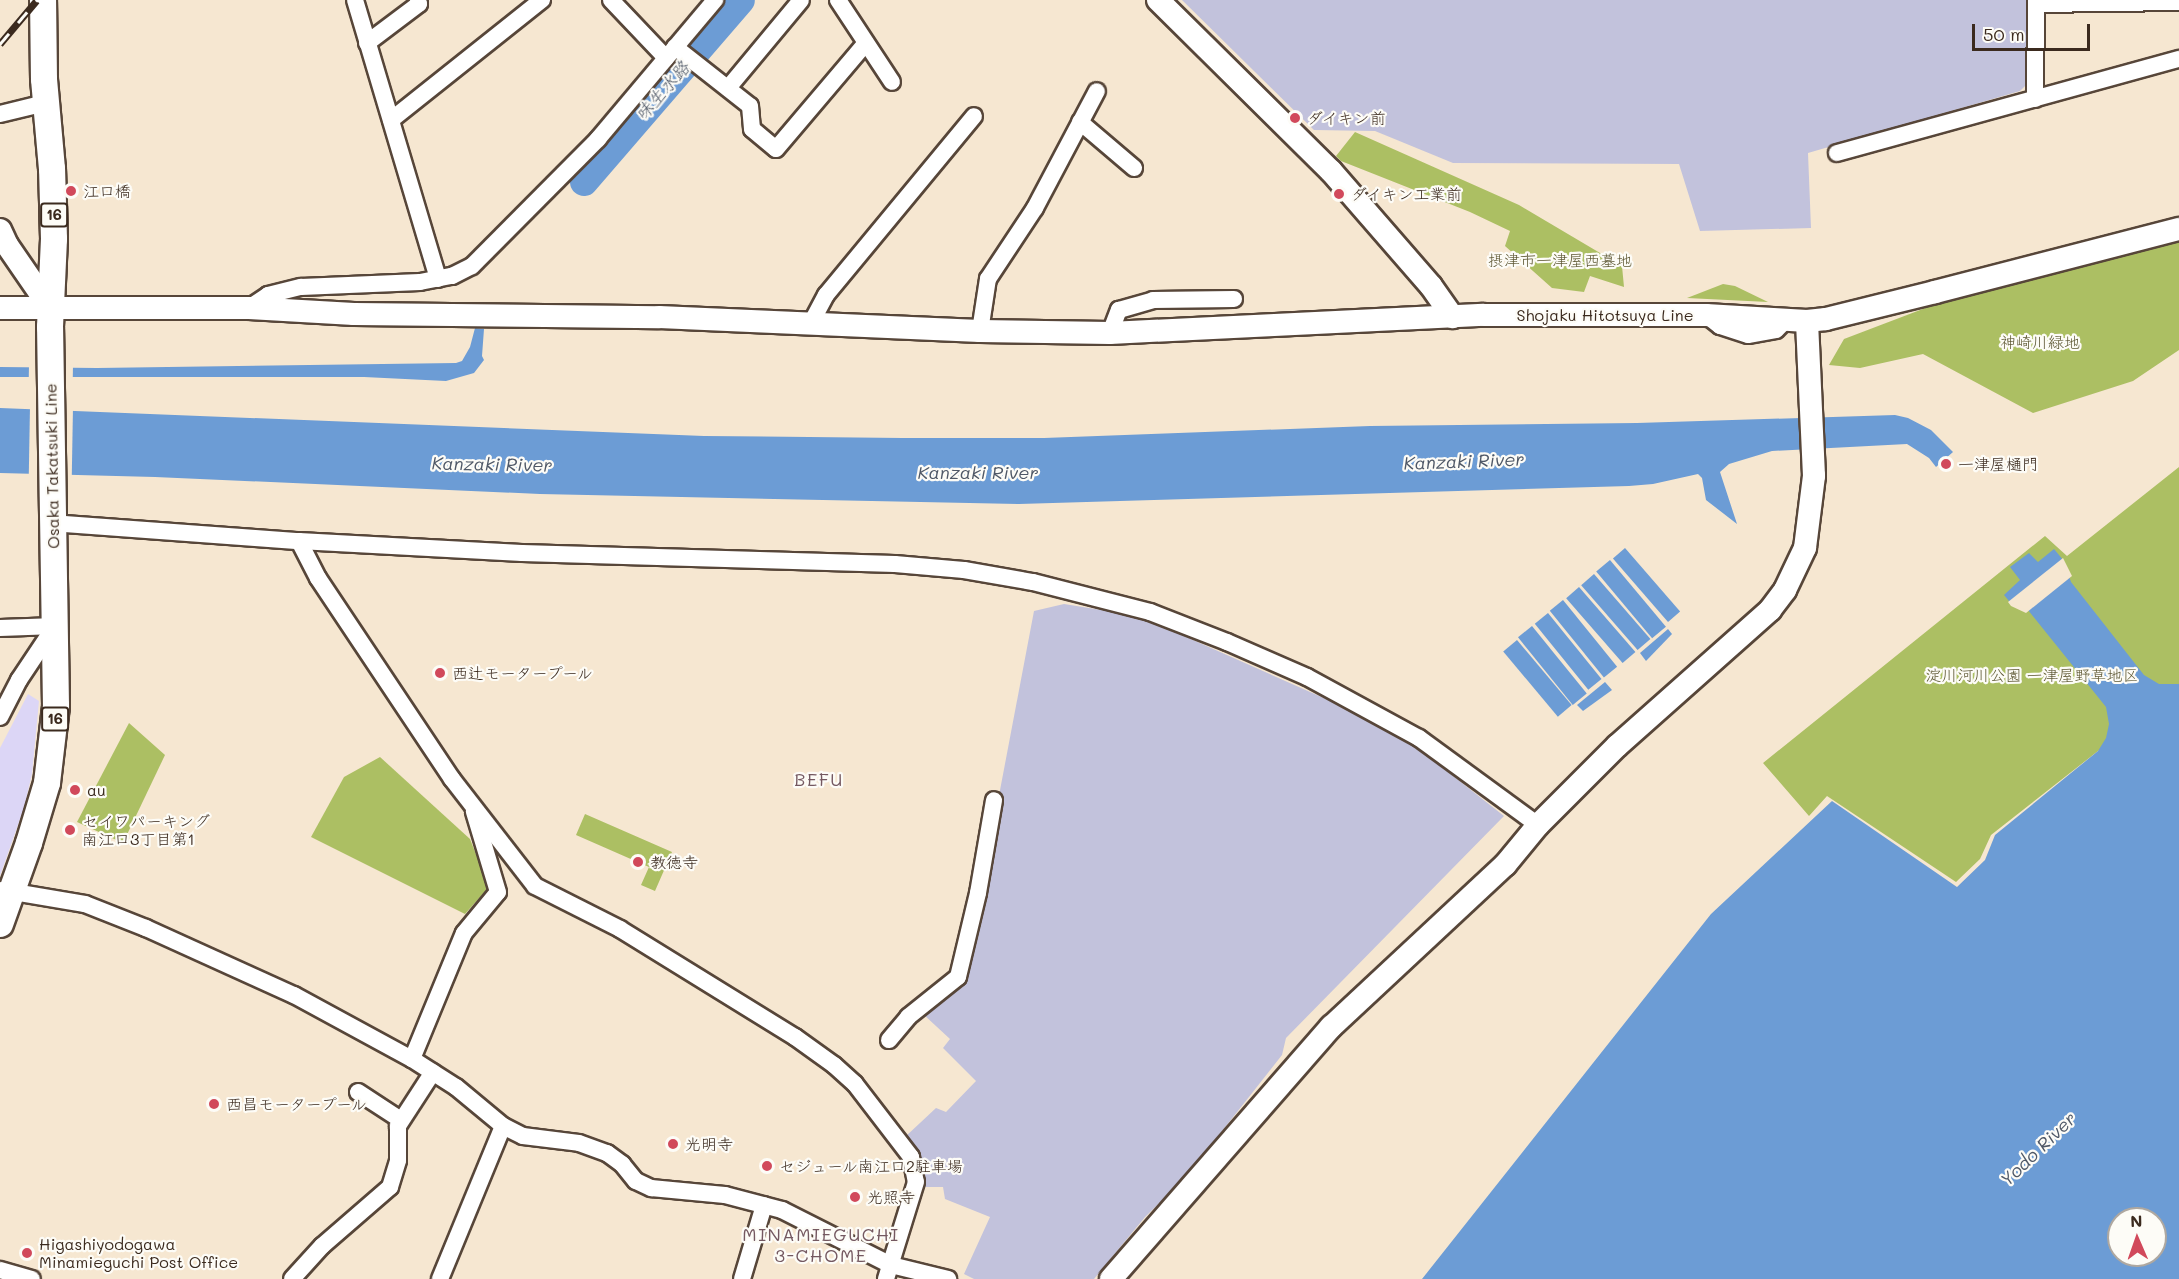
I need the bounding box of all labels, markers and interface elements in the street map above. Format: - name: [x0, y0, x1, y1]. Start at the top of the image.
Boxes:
- scale bar: [1975, 12, 2094, 50]
- text: 50 m: [1983, 22, 2025, 46]
- water label: 味生水路: [630, 57, 694, 125]
- place label: ダイキン前: [1307, 108, 1387, 128]
- marker: ダイキン前: [1288, 111, 1302, 125]
- place label: 江口橋: [83, 181, 131, 201]
- marker: 江口橋: [64, 184, 78, 198]
- place label: ダイキン工業前: [1351, 184, 1463, 204]
- marker: ダイキン工業前: [1332, 187, 1346, 201]
- road number: 16: [39, 203, 69, 227]
- park label: 摂津市一津屋西墓地: [1488, 250, 1632, 270]
- street label: Shojaku Hitotsuya Line: [1516, 305, 1694, 325]
- park label: 神崎川緑地: [2000, 332, 2080, 352]
- street label: Osaka Takatsuki Line: [41, 383, 63, 549]
- water label: Kanzaki River: [1403, 448, 1525, 474]
- water label: Kanzaki River: [431, 452, 553, 476]
- place label: 一津屋樋門: [1958, 454, 2038, 474]
- marker: 一津屋樋門: [1939, 457, 1953, 471]
- water label: Kanzaki River: [918, 461, 1038, 483]
- place label: 西辻モータープール: [452, 663, 595, 683]
- park label: 淀川河川公園 一津屋野草地区: [1925, 665, 2139, 685]
- marker: 西辻モータープール: [433, 666, 447, 680]
- road number: 16: [40, 707, 70, 731]
- district label: BEFU: [794, 768, 844, 790]
- place label: au: [87, 780, 106, 800]
- marker: au: [68, 783, 82, 797]
- place label: セイワパーキング 南江口3丁目第1: [82, 811, 210, 849]
- marker: セイワパーキング 南江口3丁目第1: [63, 823, 77, 837]
- place label: 教徳寺: [650, 852, 698, 872]
- marker: 教徳寺: [631, 855, 645, 869]
- place label: 西昌モータープール: [226, 1094, 369, 1114]
- marker: 西昌モータープール: [207, 1097, 221, 1111]
- water label: Yodo River: [1996, 1108, 2080, 1190]
- place label: 光明寺: [685, 1134, 733, 1154]
- marker: 光明寺: [666, 1137, 680, 1151]
- place label: セジュール南江口2駐車場: [779, 1156, 964, 1176]
- marker: セジュール南江口2駐車場: [760, 1159, 774, 1173]
- place label: 光照寺: [867, 1187, 915, 1207]
- marker: 光照寺: [848, 1190, 862, 1204]
- north arrow: [2107, 1207, 2167, 1267]
- text: N: [2130, 1210, 2143, 1231]
- district label: MINAMIEGUCHI 3-CHOME: [742, 1224, 900, 1266]
- place label: Higashiyodogawa Minamieguchi Post Office: [39, 1234, 238, 1272]
- marker: Higashiyodogawa Minamieguchi Post Office: [20, 1246, 34, 1260]

